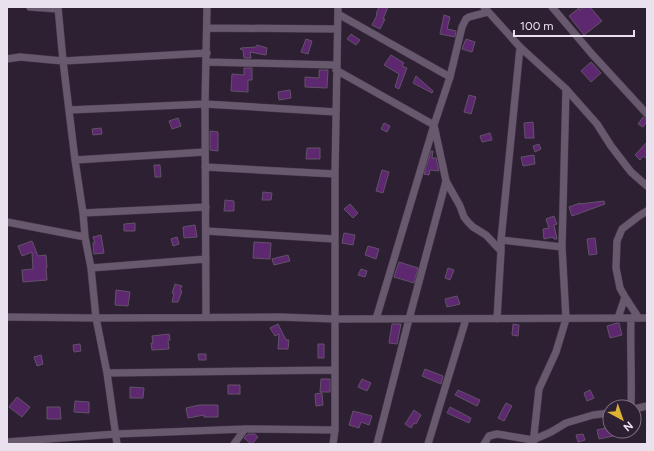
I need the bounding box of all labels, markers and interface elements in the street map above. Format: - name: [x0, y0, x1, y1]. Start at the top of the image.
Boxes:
- scale bar: [514, 12, 634, 38]
- text: 100 m: [520, 19, 554, 33]
- north arrow: [602, 399, 642, 439]
- text: N: [621, 419, 636, 434]

